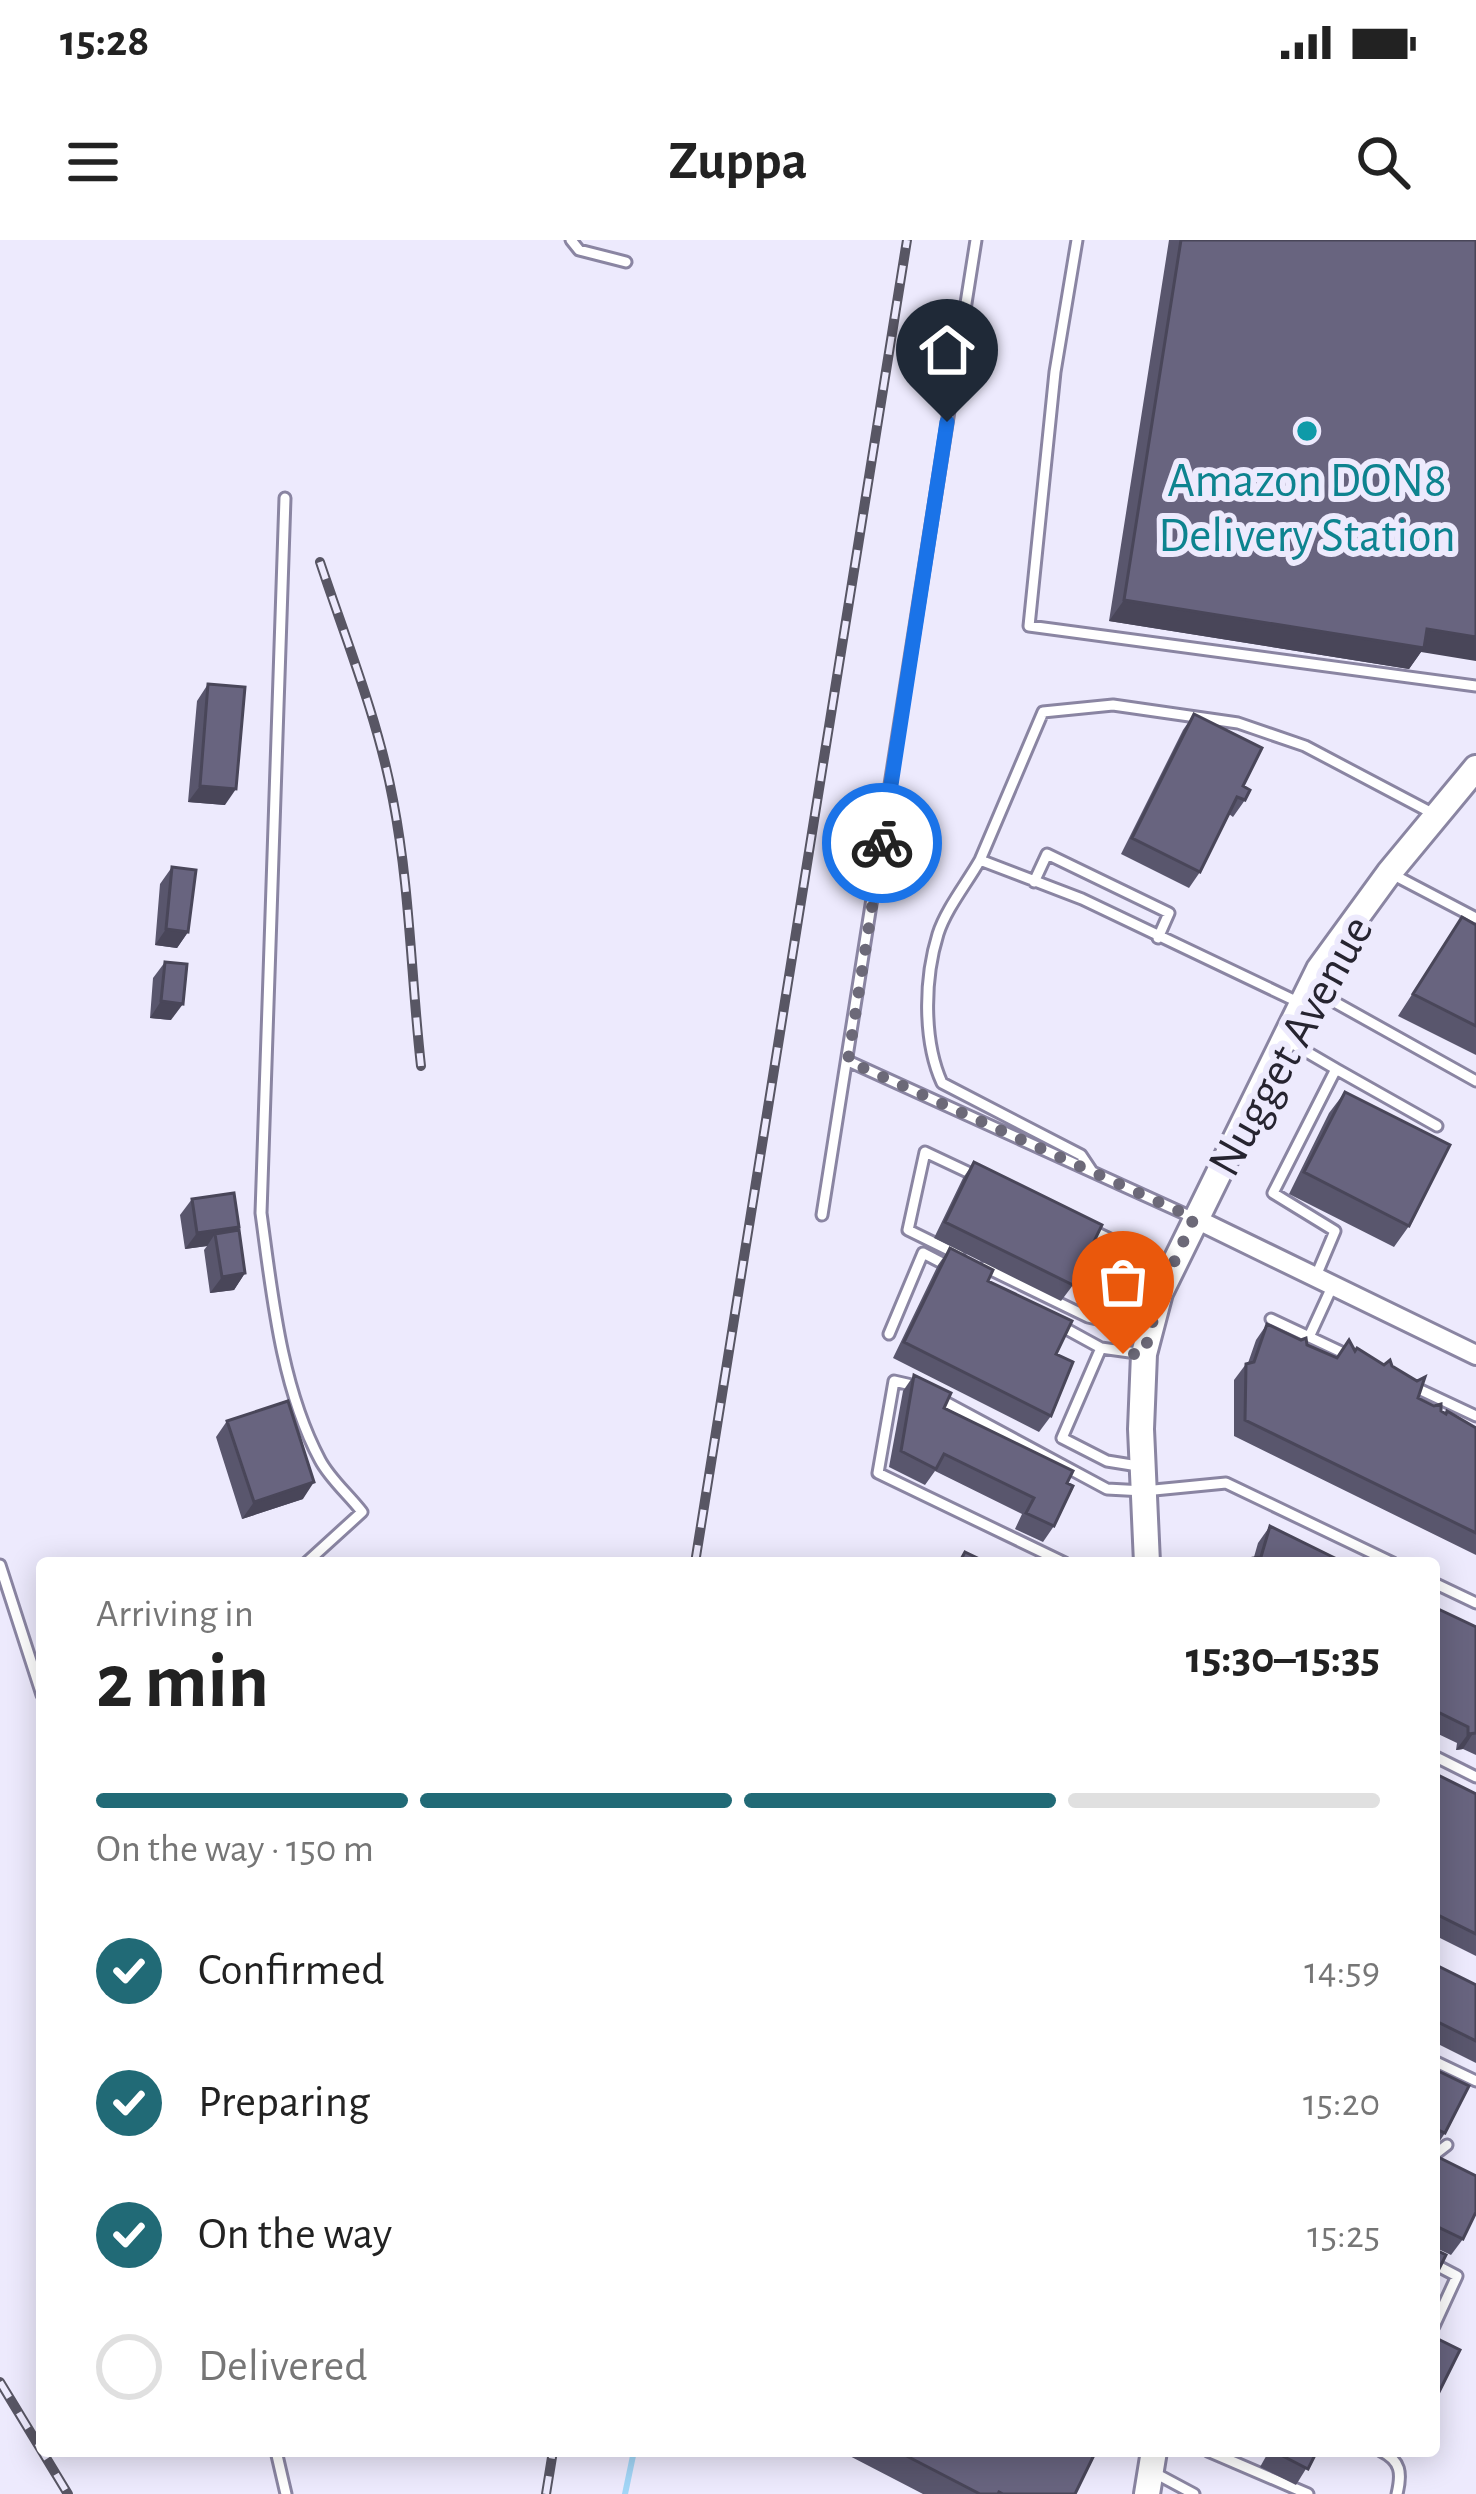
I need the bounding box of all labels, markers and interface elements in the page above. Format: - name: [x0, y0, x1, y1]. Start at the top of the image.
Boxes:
- text: 15:28: [60, 19, 149, 64]
- icon: menu: [60, 129, 126, 195]
- icon: search: [1350, 129, 1416, 195]
- text: Zuppa: [669, 135, 807, 189]
- pin: [896, 299, 998, 422]
- icon: home: [914, 317, 980, 383]
- marker: Amazon DON8 Delivery Station: [1294, 418, 1320, 444]
- place label: Amazon DON8 Delivery Station: [1158, 458, 1456, 561]
- courier: [822, 783, 942, 903]
- icon: bike: [849, 810, 915, 876]
- street label: Nugget Avenue: [1201, 909, 1383, 1184]
- pin: [1072, 1231, 1174, 1354]
- icon: bag: [1090, 1249, 1156, 1315]
- text: Arriving in: [96, 1595, 254, 1634]
- text: 15:30–15:35: [1186, 1636, 1380, 1681]
- text: 2 min: [96, 1644, 269, 1722]
- text: On the way · 150 m: [96, 1830, 374, 1869]
- icon: check: [96, 1938, 162, 2004]
- text: Confirmed: [198, 1948, 384, 1993]
- text: 14:59: [1304, 1952, 1380, 1991]
- icon: check: [96, 2070, 162, 2136]
- text: Preparing: [198, 2080, 370, 2125]
- text: 15:20: [1303, 2084, 1380, 2123]
- icon: check: [96, 2202, 162, 2268]
- text: On the way: [198, 2212, 392, 2257]
- text: 15:25: [1307, 2216, 1380, 2255]
- text: Delivered: [198, 2344, 367, 2389]

